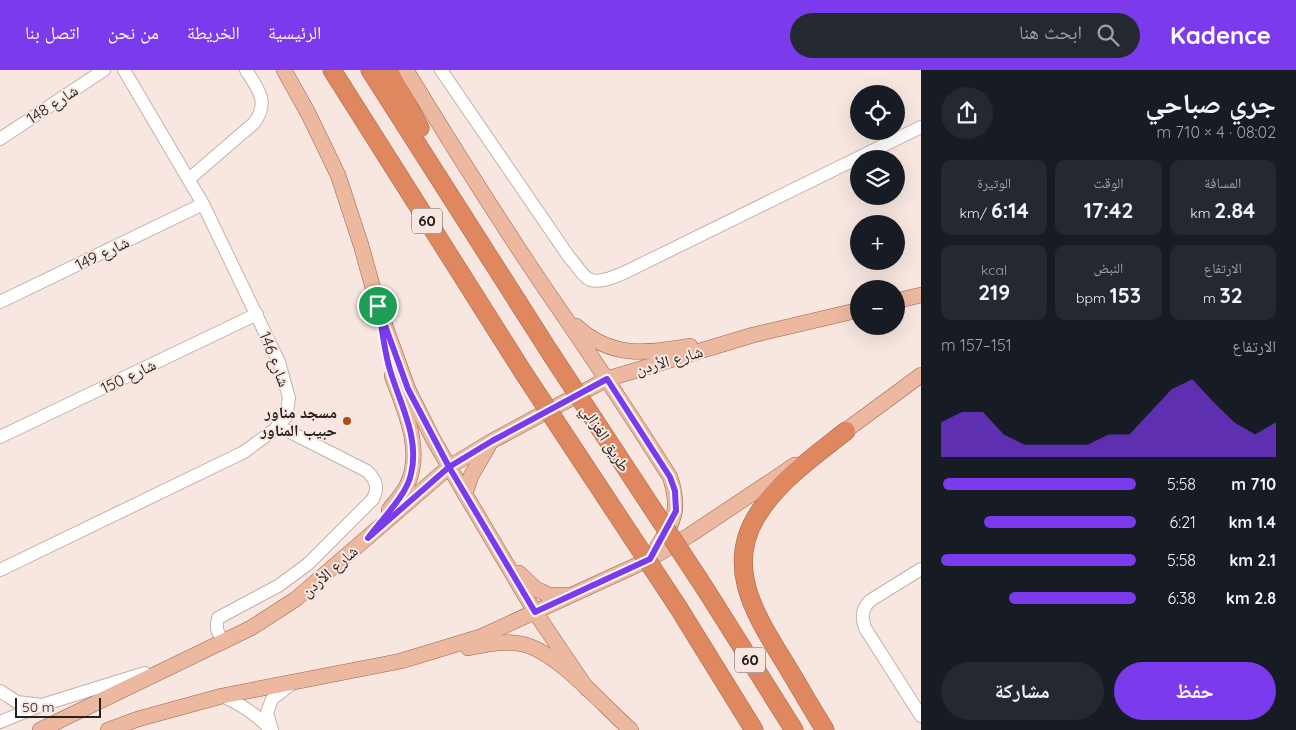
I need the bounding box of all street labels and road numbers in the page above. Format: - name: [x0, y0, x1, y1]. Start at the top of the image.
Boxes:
- street label: شارع 148: [22, 80, 82, 129]
- road number: 60: [412, 208, 442, 234]
- street label: شارع 149: [72, 231, 133, 275]
- street label: شارع 146: [254, 329, 295, 390]
- street label: شارع الأردن: [633, 341, 705, 380]
- street label: شارع 150: [97, 354, 159, 399]
- street label: طريق الغزالي: [574, 401, 635, 477]
- street label: شارع الأردن: [296, 541, 362, 602]
- road number: 60: [735, 648, 765, 672]

